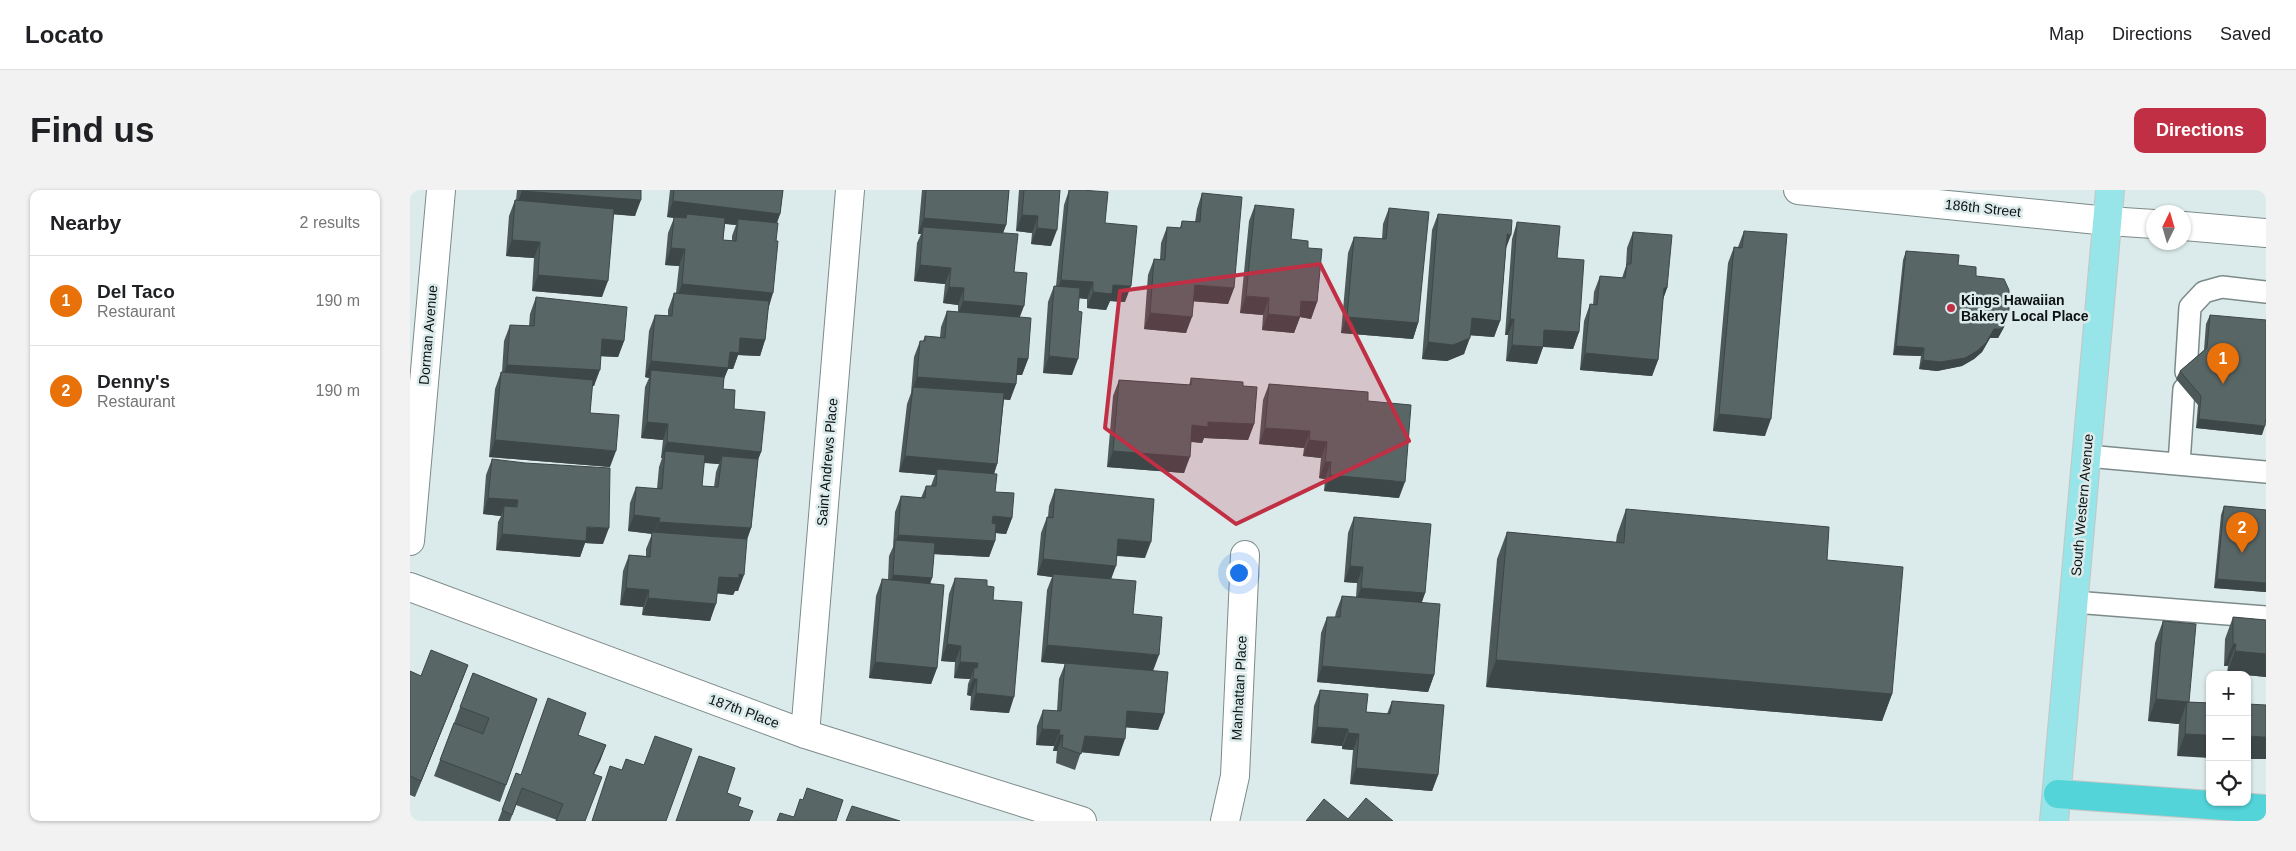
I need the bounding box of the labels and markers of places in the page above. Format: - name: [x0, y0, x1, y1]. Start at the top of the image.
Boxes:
- place label: Kings Hawaiian Bakery Local Place: [1961, 292, 2089, 324]
- marker: Kings Hawaiian Bakery Local Place: [1945, 302, 1957, 314]
- pin: 1: [2207, 343, 2239, 384]
- pin: 2: [2226, 512, 2258, 553]

